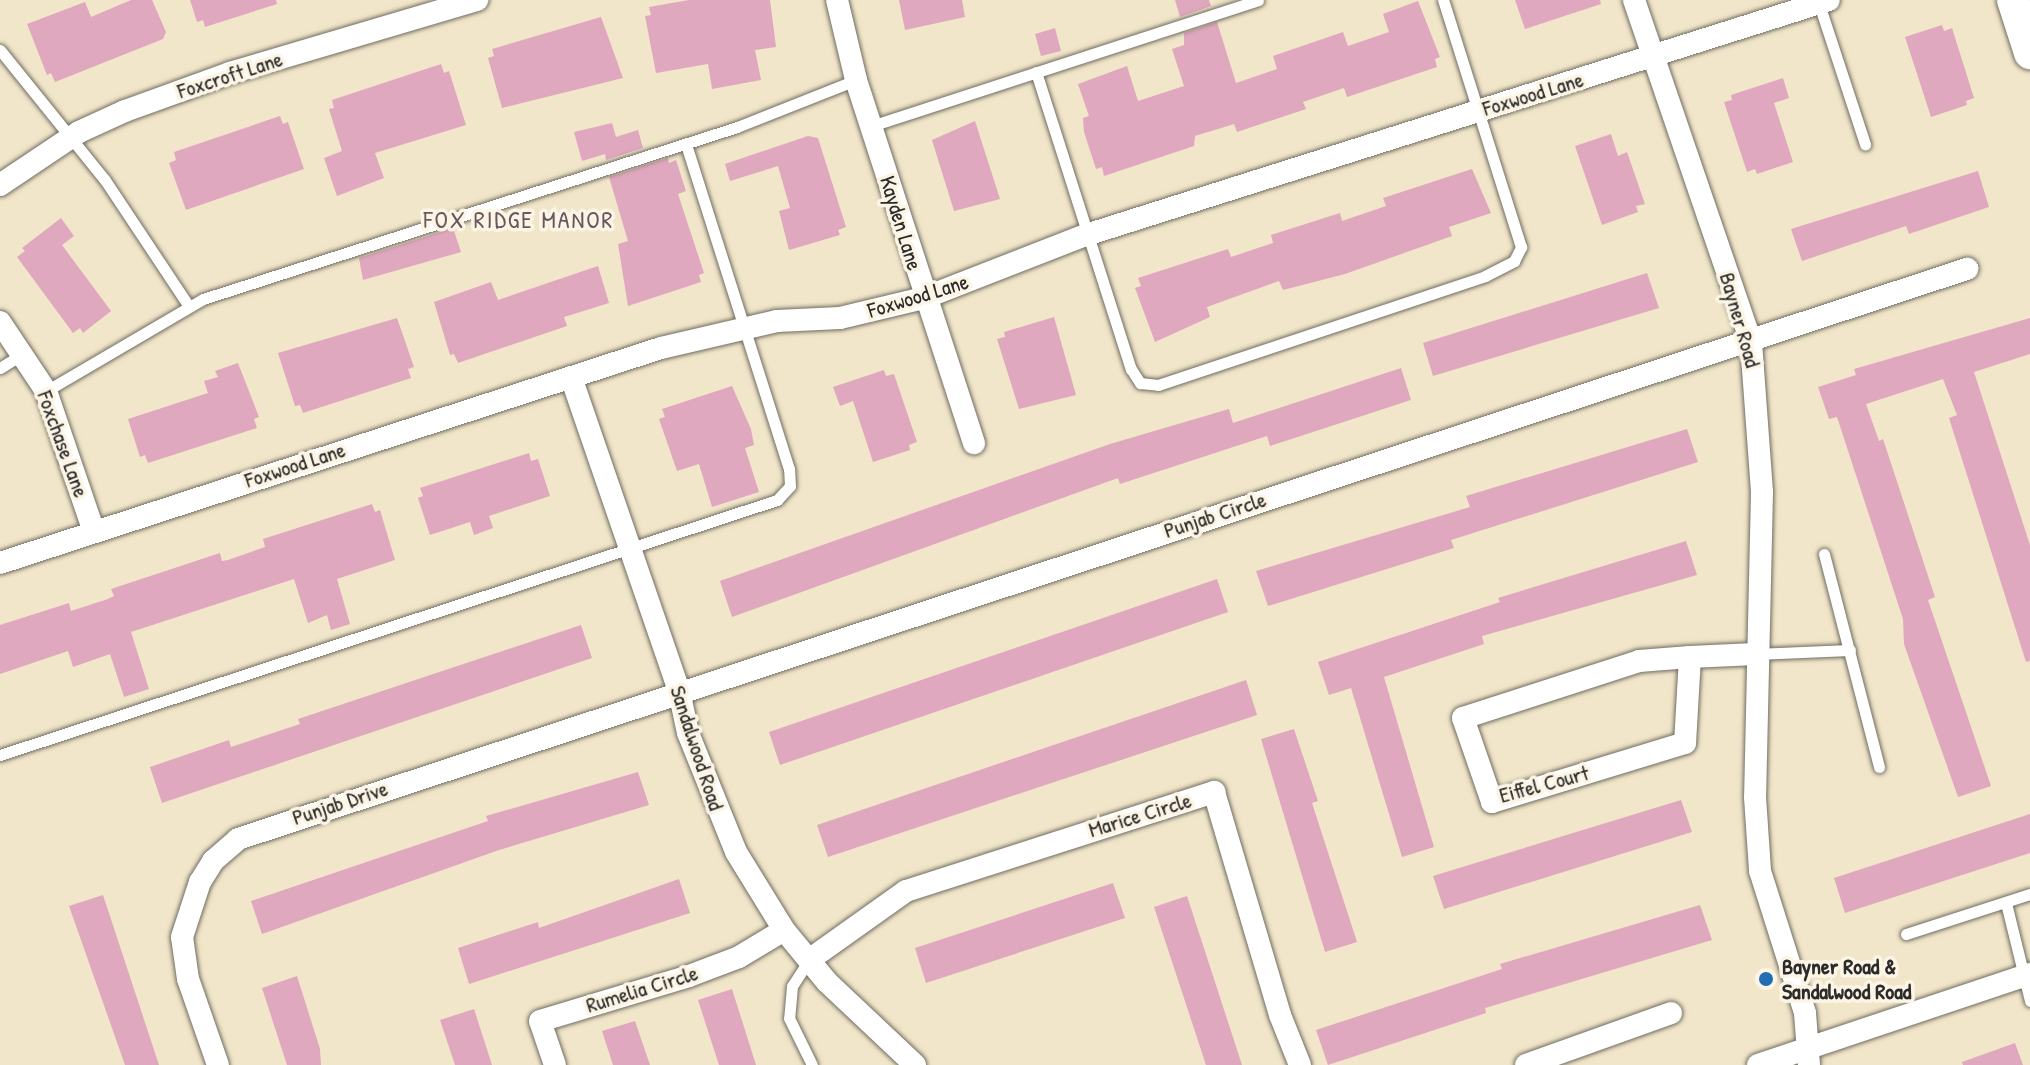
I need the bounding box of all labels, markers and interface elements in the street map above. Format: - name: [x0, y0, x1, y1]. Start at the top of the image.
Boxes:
- street label: Foxcroft Lane: [174, 46, 286, 104]
- street label: Foxwood Lane: [1479, 66, 1587, 122]
- street label: Kayden Lane: [874, 173, 928, 273]
- district label: FOX RIDGE MANOR: [424, 206, 614, 234]
- street label: Foxwood Lane: [864, 268, 972, 324]
- street label: Bayner Road: [1714, 270, 1766, 370]
- street label: Foxchase Lane: [32, 387, 94, 501]
- street label: Foxwood Lane: [241, 436, 349, 494]
- street label: Punjab Circle: [1161, 486, 1269, 544]
- street label: Sandalwood Road: [664, 682, 730, 814]
- street label: Eiffel Court: [1496, 759, 1592, 809]
- street label: Punjab Drive: [289, 775, 391, 831]
- street label: Marice Circle: [1085, 787, 1195, 843]
- place label: Bayner Road & Sandalwood Road: [1782, 953, 1911, 1004]
- street label: Rumelia Circle: [583, 959, 701, 1019]
- marker: Bayner Road & Sandalwood Road: [1757, 970, 1775, 988]

